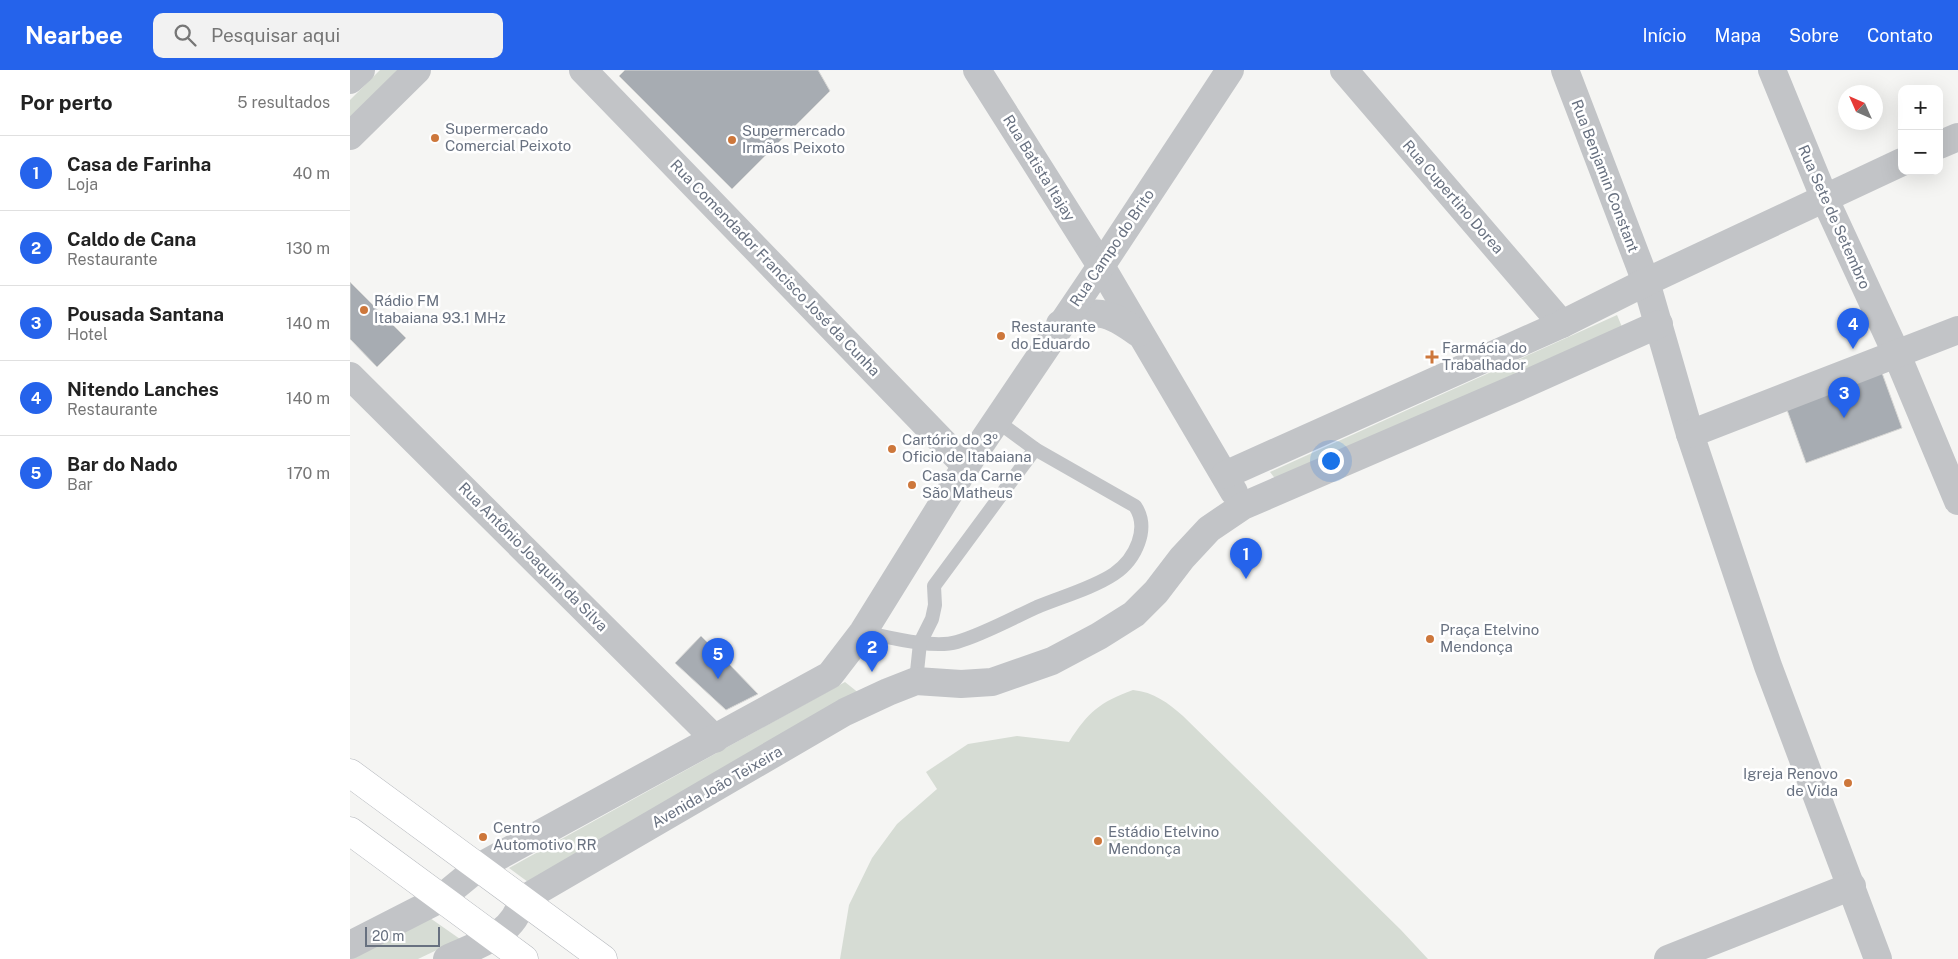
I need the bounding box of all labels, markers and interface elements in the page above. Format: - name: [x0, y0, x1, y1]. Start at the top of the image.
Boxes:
- search box: [153, 13, 503, 58]
- text: Nearbee: [25, 21, 123, 49]
- icon: search: [171, 21, 199, 49]
- text: Pesquisar aqui: [211, 24, 340, 46]
- text: Início: [1642, 25, 1687, 46]
- text: Mapa: [1715, 25, 1761, 46]
- text: Sobre: [1789, 25, 1839, 46]
- text: Contato: [1867, 25, 1933, 46]
- north arrow: [1838, 85, 1883, 130]
- map controls: [1898, 85, 1943, 175]
- button: +: [1898, 85, 1943, 130]
- text: Por perto: [20, 90, 113, 115]
- text: 5 resultados: [237, 93, 330, 112]
- street label: Rua Benjamin Constant: [1568, 97, 1643, 255]
- street label: Rua Batista Itajay: [1000, 112, 1079, 224]
- place label: Supermercado Comercial Peixoto: [445, 120, 571, 154]
- place label: Supermercado Irmãos Peixoto: [742, 122, 845, 156]
- button: −: [1898, 130, 1943, 175]
- marker: Supermercado Comercial Peixoto: [429, 132, 441, 144]
- marker: Supermercado Irmãos Peixoto: [726, 134, 738, 146]
- street label: Rua Cupertino Dorea: [1400, 137, 1507, 257]
- street label: Rua Sete de Setembro: [1795, 142, 1874, 291]
- text: Casa de Farinha: [67, 153, 211, 175]
- street label: Rua Comendador Francisco José da Cunha: [667, 156, 884, 379]
- text: 1: [33, 164, 39, 183]
- text: 40 m: [292, 164, 330, 183]
- text: Loja: [67, 175, 98, 194]
- street label: Rua Campo do Brito: [1066, 186, 1157, 310]
- text: Caldo de Cana: [67, 228, 196, 250]
- text: 2: [31, 239, 41, 258]
- text: 130 m: [286, 239, 330, 258]
- text: Restaurante: [67, 250, 158, 269]
- place label: Rádio FM Itabaiana 93.1 MHz: [374, 292, 506, 326]
- text: Pousada Santana: [67, 303, 224, 325]
- marker: Rádio FM Itabaiana 93.1 MHz: [358, 304, 370, 316]
- pin: 4: [1837, 308, 1869, 349]
- text: 3: [31, 314, 41, 333]
- text: 140 m: [286, 314, 330, 333]
- place label: Restaurante do Eduardo: [1011, 318, 1096, 352]
- text: Hotel: [67, 325, 108, 344]
- marker: Restaurante do Eduardo: [995, 330, 1007, 342]
- place label: Farmácia do Trabalhador: [1442, 339, 1527, 373]
- marker: Farmácia do Trabalhador: [1426, 351, 1438, 363]
- pin: 3: [1828, 377, 1860, 418]
- text: Nitendo Lanches: [67, 378, 219, 400]
- text: 4: [31, 389, 41, 408]
- text: 140 m: [286, 389, 330, 408]
- text: Restaurante: [67, 400, 158, 419]
- place label: Cartório do 3º Oficio de Itabaiana: [902, 431, 1031, 465]
- marker: Cartório do 3º Oficio de Itabaiana: [886, 443, 898, 455]
- your location: [1318, 448, 1344, 474]
- text: Bar do Nado: [67, 453, 178, 475]
- text: 5: [31, 464, 41, 483]
- text: 170 m: [287, 464, 330, 483]
- place label: Casa da Carne São Matheus: [922, 467, 1022, 501]
- text: Bar: [67, 475, 93, 494]
- street label: Rua Antônio Joaquim da Silva: [455, 479, 611, 635]
- marker: Casa da Carne São Matheus: [906, 479, 918, 491]
- pin: 1: [1230, 538, 1262, 579]
- place label: Praça Etelvino Mendonça: [1440, 621, 1539, 655]
- pin: 2: [856, 631, 888, 672]
- marker: Praça Etelvino Mendonça: [1424, 633, 1436, 645]
- pin: 5: [702, 638, 734, 679]
- street label: Avenida João Teixeira: [648, 742, 785, 831]
- place label: Igreja Renovo de Vida: [1743, 765, 1838, 799]
- marker: Igreja Renovo de Vida: [1842, 777, 1854, 789]
- place label: Centro Automotivo RR: [493, 819, 597, 853]
- place label: Estádio Etelvino Mendonça: [1108, 823, 1219, 857]
- marker: Centro Automotivo RR: [477, 831, 489, 843]
- marker: Estádio Etelvino Mendonça: [1092, 835, 1104, 847]
- scale bar: [365, 924, 440, 947]
- text: 20 m: [372, 928, 404, 944]

